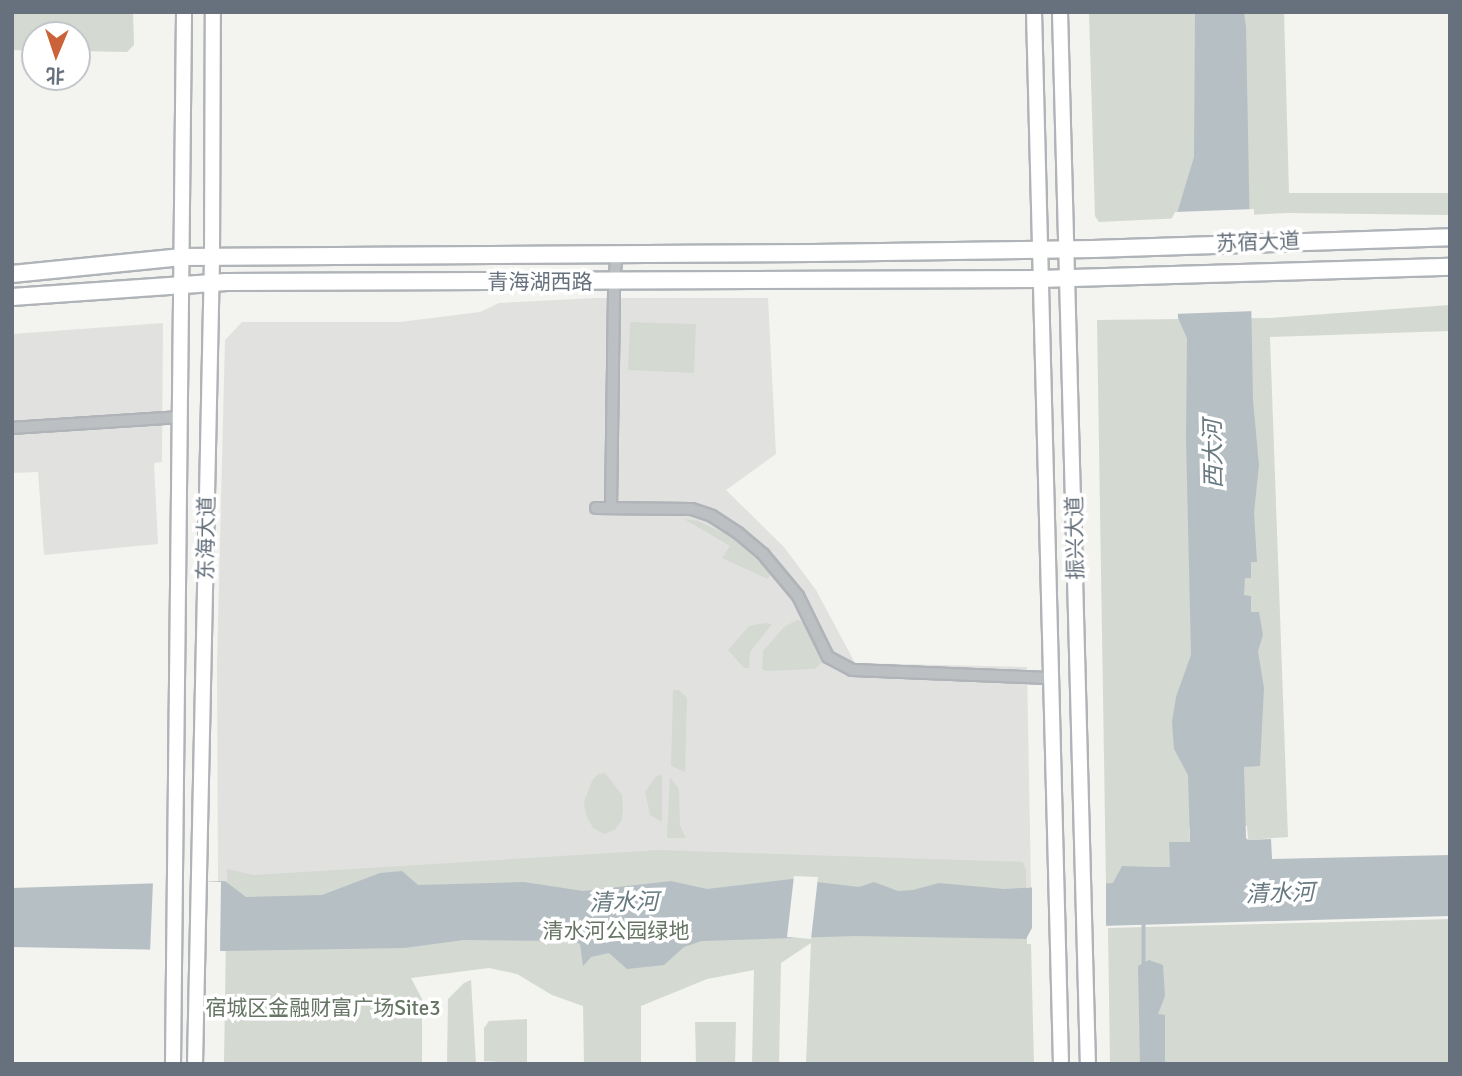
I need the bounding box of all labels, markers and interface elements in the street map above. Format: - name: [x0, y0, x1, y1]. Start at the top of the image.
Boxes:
- north arrow: [21, 21, 91, 91]
- text: 北: [45, 63, 65, 87]
- street label: 苏宿大道: [1216, 228, 1300, 256]
- street label: 青海湖西路: [488, 269, 592, 295]
- water label: 西大河: [1200, 419, 1228, 489]
- street label: 东海大道: [193, 496, 219, 580]
- street label: 振兴大道: [1062, 496, 1088, 580]
- water label: 清水河: [1245, 879, 1315, 909]
- water label: 清水河: [589, 889, 659, 917]
- park label: 清水河公园绿地: [543, 918, 689, 944]
- park label: 宿城区金融财富广场Site3: [205, 995, 441, 1021]

